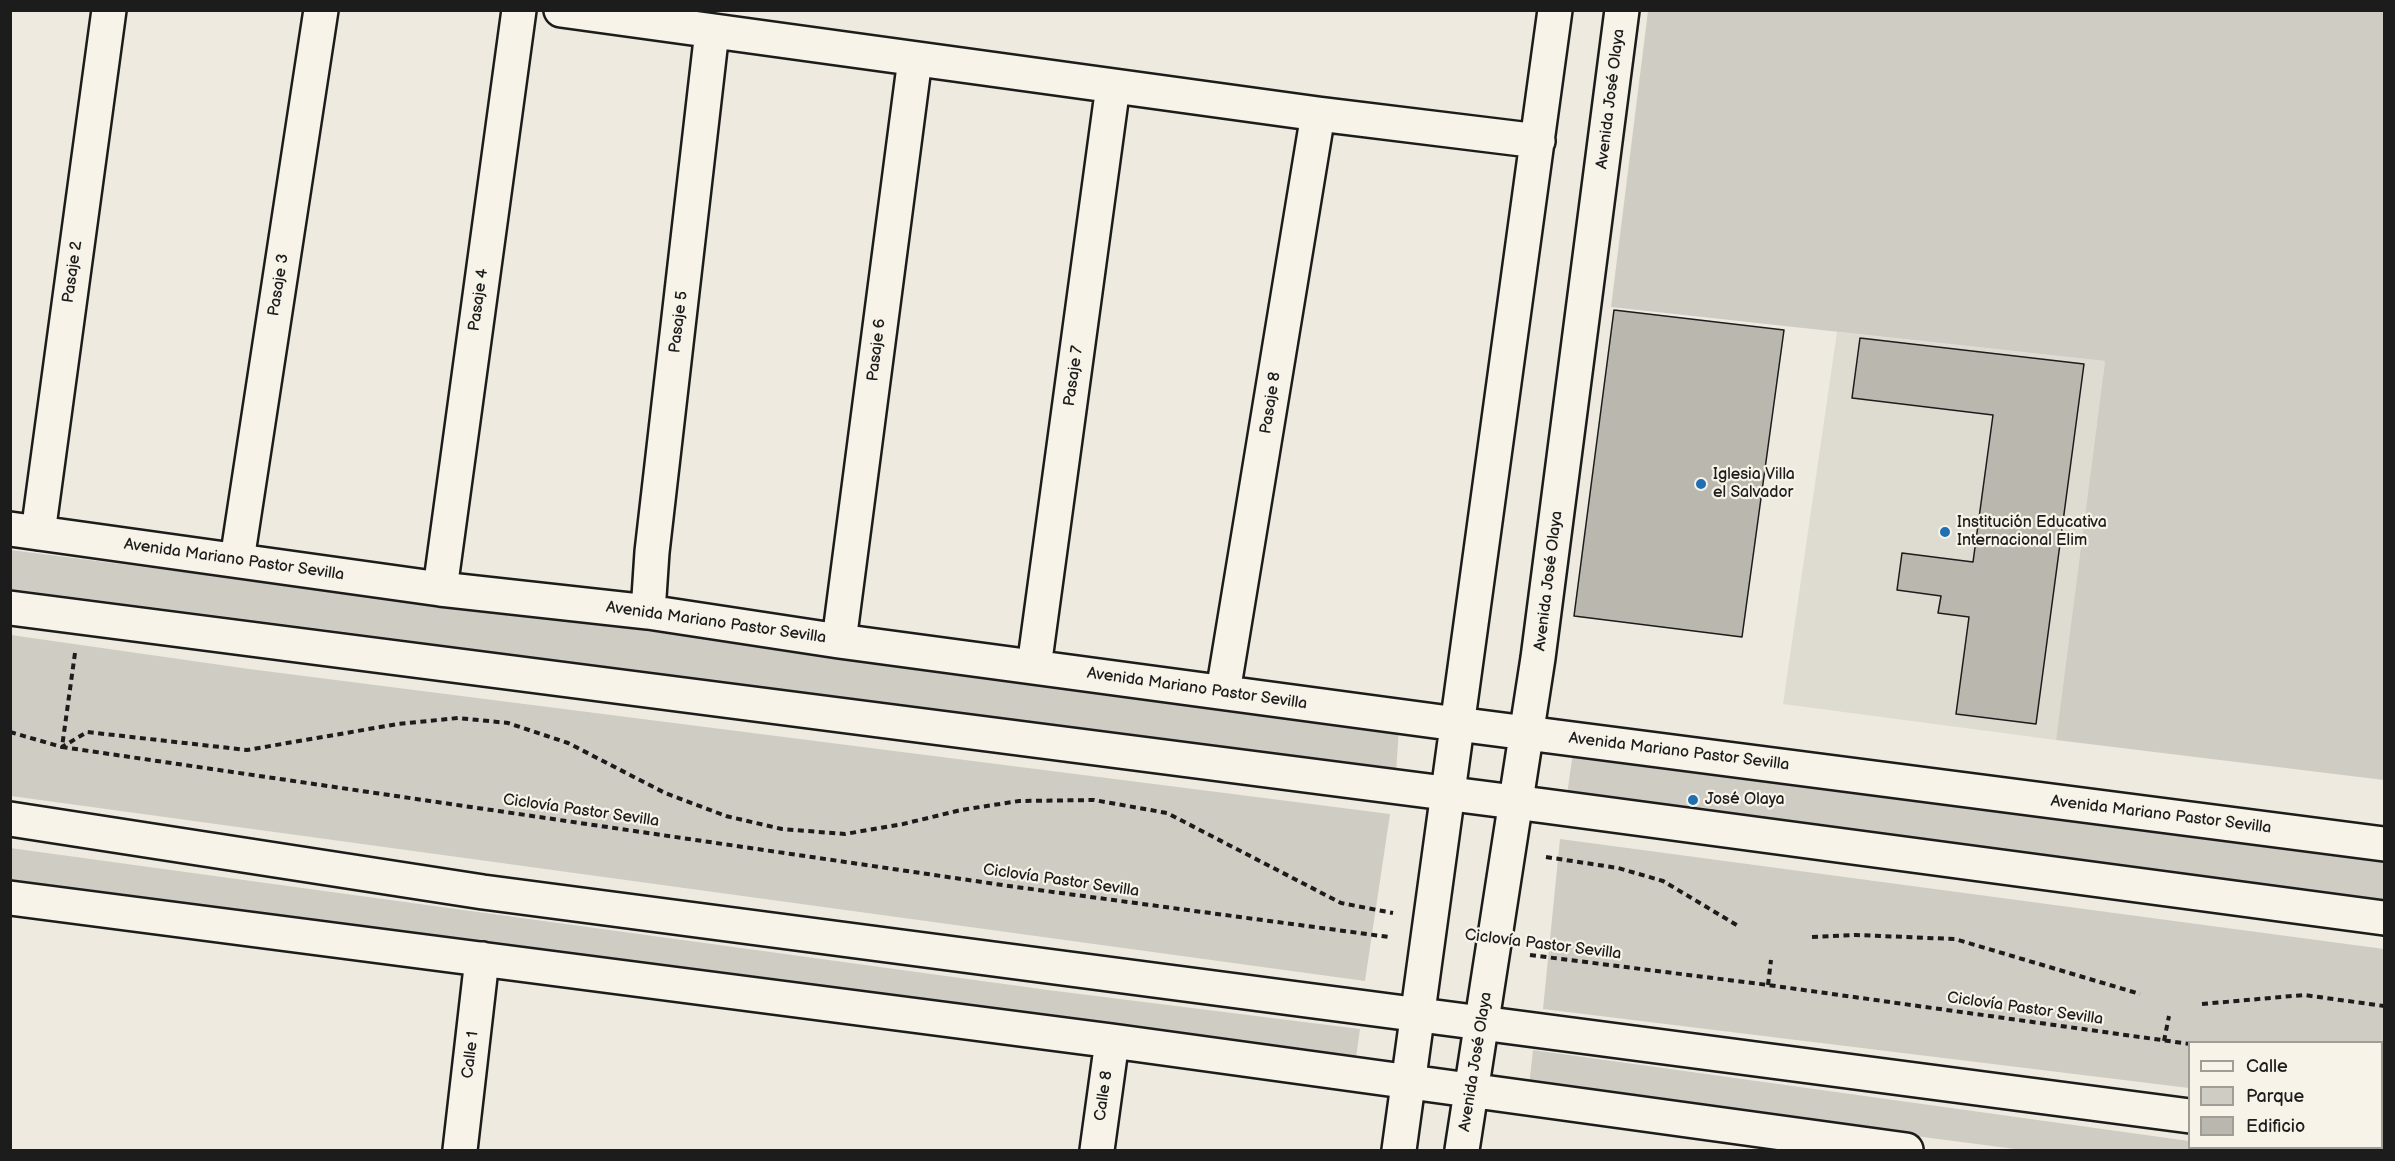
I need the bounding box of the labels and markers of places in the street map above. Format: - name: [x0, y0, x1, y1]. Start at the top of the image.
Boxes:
- place label: Iglesia Villa el Salvador: [1713, 465, 1795, 503]
- marker: Iglesia Villa el Salvador: [1694, 477, 1708, 491]
- place label: Institución Educativa Internacional Elim: [1957, 513, 2107, 551]
- marker: Institución Educativa Internacional Elim: [1938, 525, 1952, 539]
- place label: José Olaya: [1705, 790, 1785, 810]
- marker: José Olaya: [1686, 793, 1700, 807]

